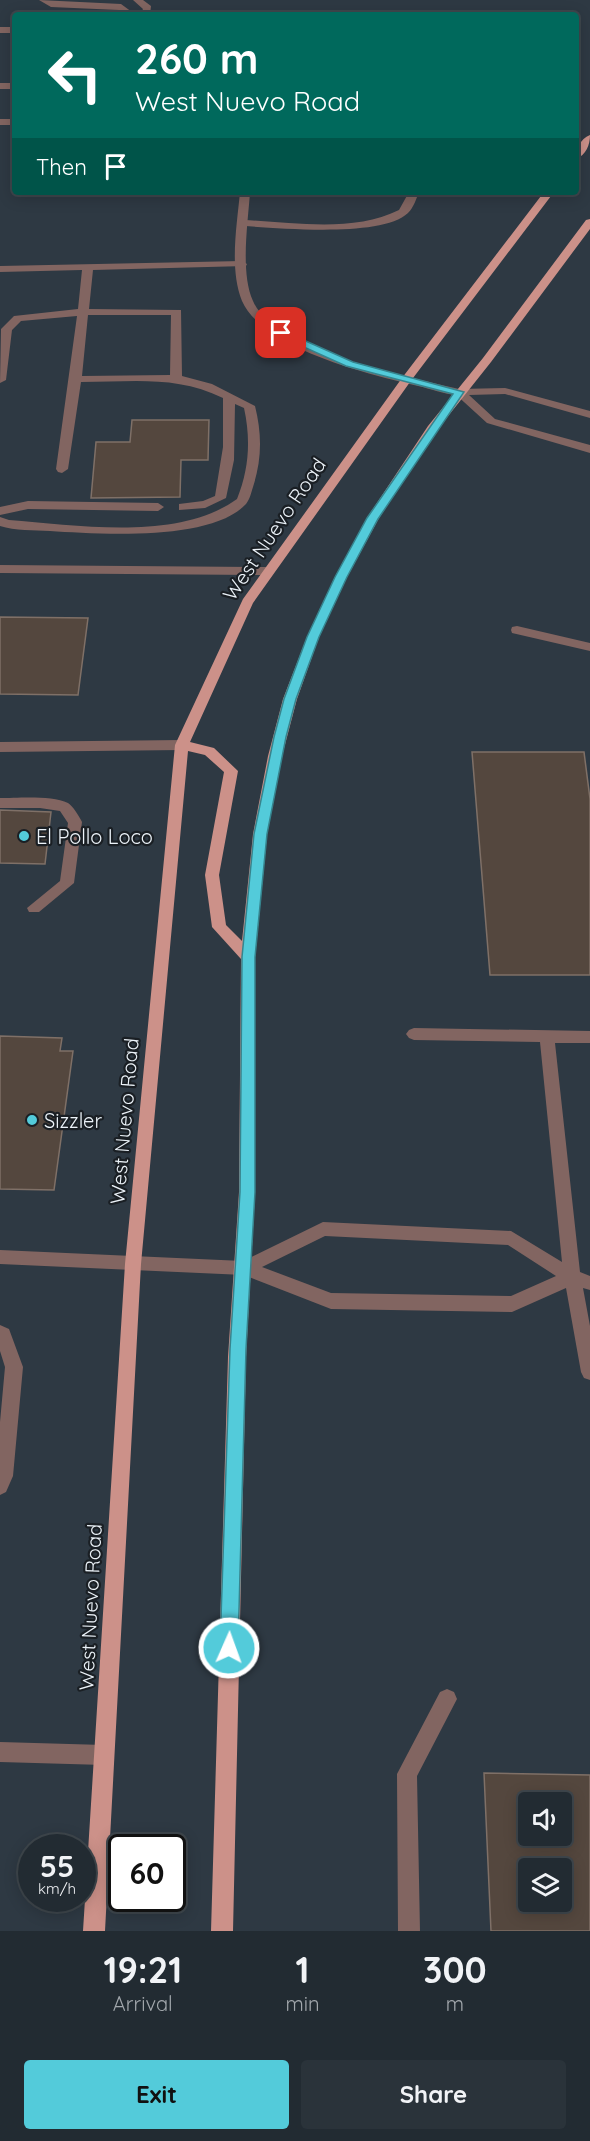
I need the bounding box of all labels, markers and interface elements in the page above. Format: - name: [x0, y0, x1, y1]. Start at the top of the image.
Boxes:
- text: 260 m: [135, 32, 258, 85]
- icon: left: [36, 36, 114, 114]
- text: West Nuevo Road: [135, 84, 360, 118]
- icon: arrive: [99, 150, 132, 183]
- text: Then: [36, 153, 87, 181]
- pin: [255, 307, 306, 358]
- icon: arrive: [264, 316, 297, 349]
- street label: West Nuevo Road: [217, 453, 331, 605]
- place label: El Pollo Loco: [36, 824, 153, 849]
- marker: El Pollo Loco: [17, 829, 31, 843]
- street label: West Nuevo Road: [104, 1037, 144, 1205]
- place label: Sizzler: [44, 1108, 102, 1133]
- marker: Sizzler: [25, 1113, 39, 1127]
- street label: West Nuevo Road: [73, 1523, 107, 1691]
- position arrow: [197, 1616, 261, 1680]
- map controls: [518, 1792, 572, 1912]
- button: sound: [518, 1792, 572, 1846]
- speed limit sign: 60: [108, 1834, 186, 1912]
- text: 55: [40, 1847, 74, 1885]
- button: layers: [518, 1858, 572, 1912]
- text: km/h: [38, 1879, 76, 1898]
- text: 19:21: [103, 1947, 182, 1992]
- text: 1: [296, 1947, 310, 1992]
- text: 300: [423, 1947, 487, 1992]
- text: Arrival: [113, 1991, 173, 2016]
- text: min: [286, 1991, 320, 2016]
- text: m: [446, 1991, 464, 2016]
- button: Exit: [24, 2060, 289, 2129]
- button: Share: [301, 2060, 566, 2129]

